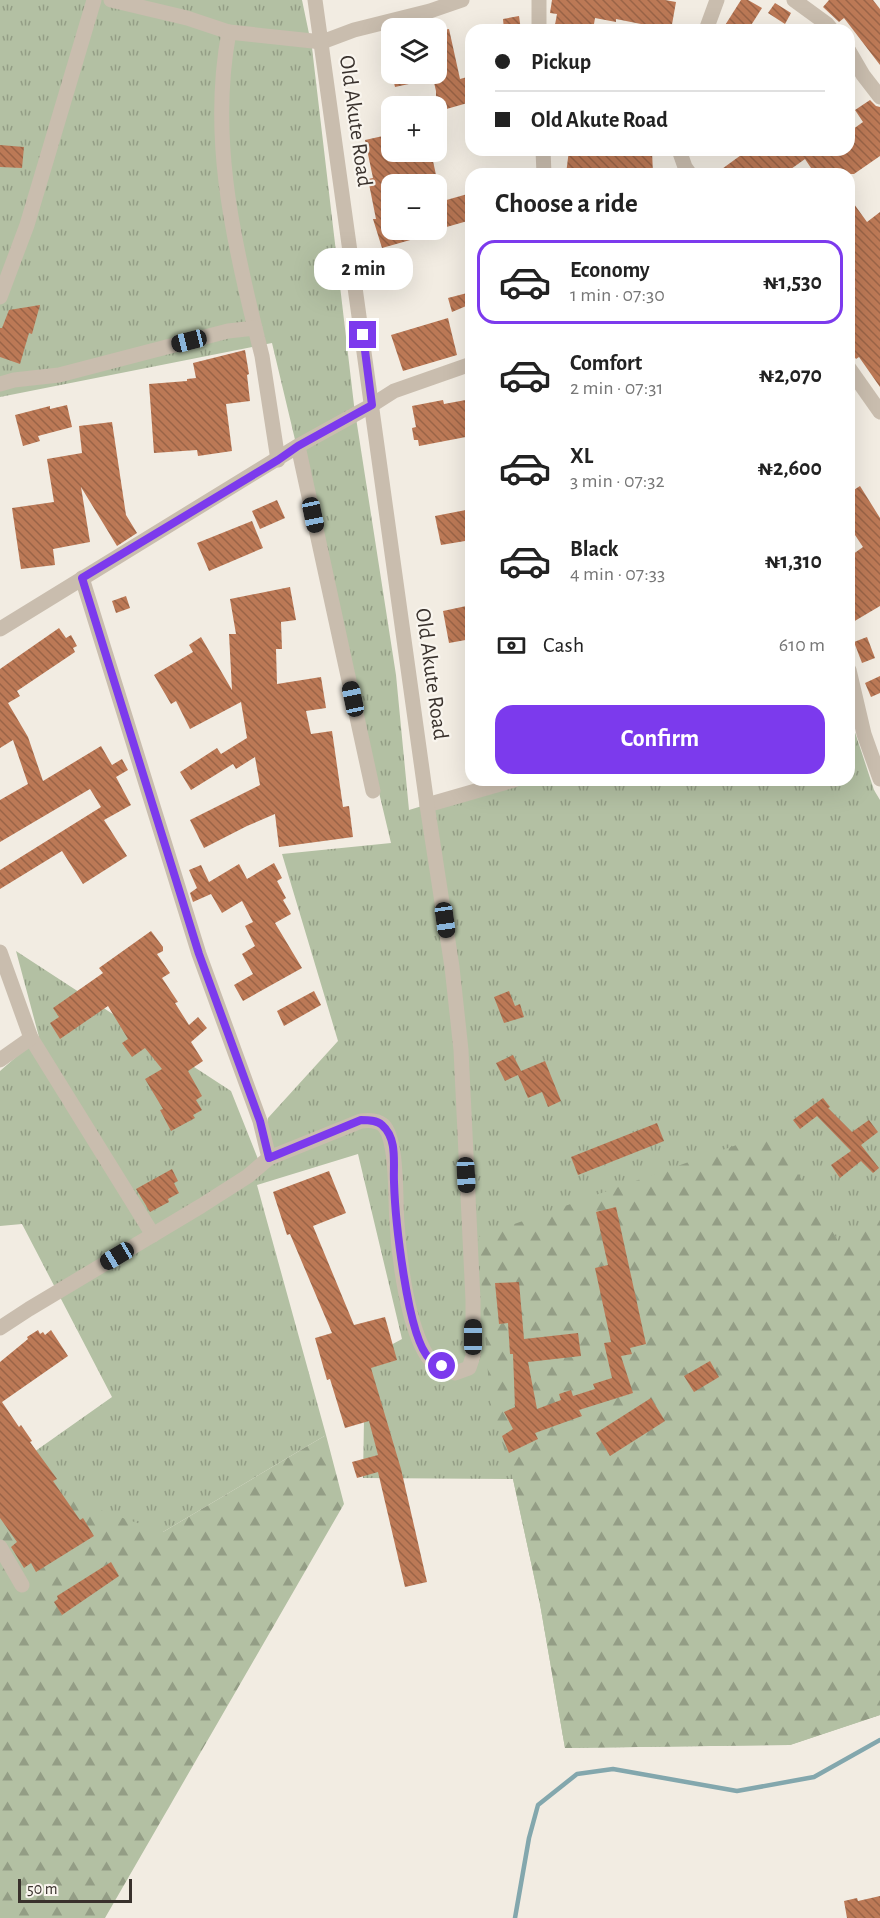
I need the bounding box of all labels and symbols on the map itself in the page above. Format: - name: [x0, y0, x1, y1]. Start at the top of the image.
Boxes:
- street label: Old Akute Road: [336, 54, 376, 188]
- callout: 2 min: [314, 248, 412, 290]
- route end: [349, 321, 376, 348]
- car: [169, 328, 209, 354]
- car: [300, 496, 326, 534]
- street label: Old Akute Road: [412, 607, 452, 741]
- car: [340, 680, 366, 718]
- car: [434, 901, 456, 939]
- car: [456, 1157, 476, 1193]
- car: [97, 1239, 137, 1273]
- car: [464, 1319, 482, 1355]
- route start: [428, 1352, 455, 1379]
- scale bar: [18, 1876, 132, 1904]

